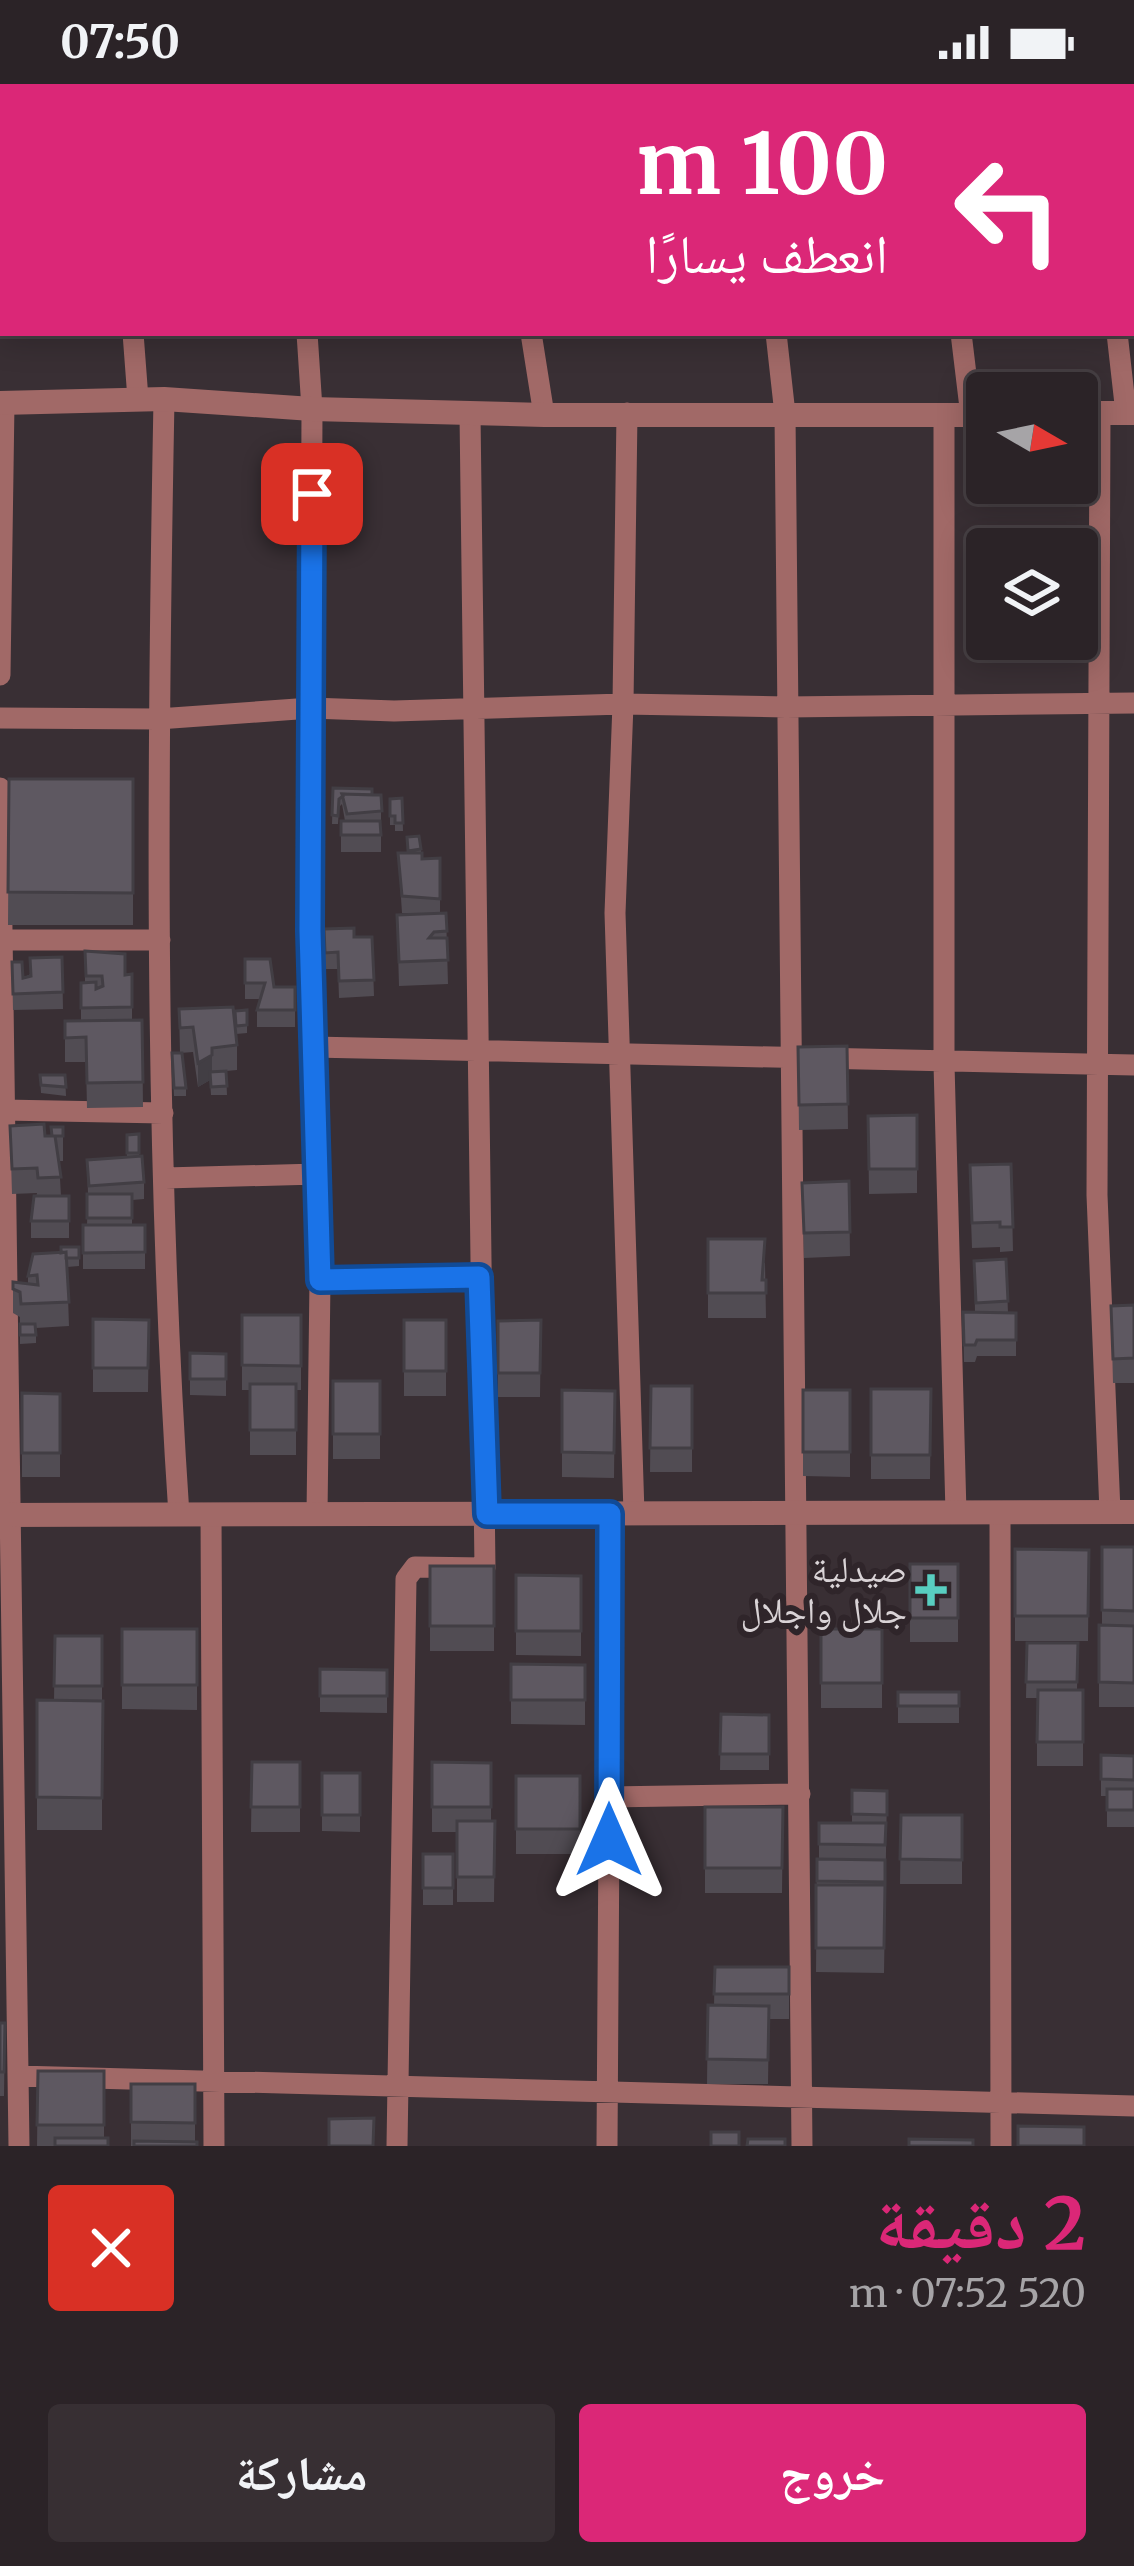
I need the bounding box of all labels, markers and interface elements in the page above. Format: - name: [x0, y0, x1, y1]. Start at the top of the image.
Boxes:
- text: 07:50: [60, 14, 180, 70]
- text: 100 m: [636, 111, 888, 217]
- icon: left: [930, 132, 1086, 288]
- text: انعطف يسارًا: [645, 220, 888, 288]
- north arrow: [966, 372, 1098, 504]
- map controls: [966, 372, 1098, 660]
- pin: [261, 443, 363, 545]
- icon: arrive: [279, 461, 345, 527]
- button: layers: [966, 528, 1098, 660]
- place label: صيدلية جلال واجلال: [740, 1547, 907, 1633]
- marker: صيدلية جلال واجلال: [918, 1577, 944, 1603]
- position arrow: [546, 1777, 672, 1903]
- text: 2 دقيقة: [875, 2178, 1086, 2269]
- button: close: [48, 2185, 174, 2311]
- text: 520 m · 07:52: [849, 2269, 1086, 2318]
- button: مشاركة: [48, 2404, 555, 2542]
- button: خروج: [579, 2404, 1086, 2542]

